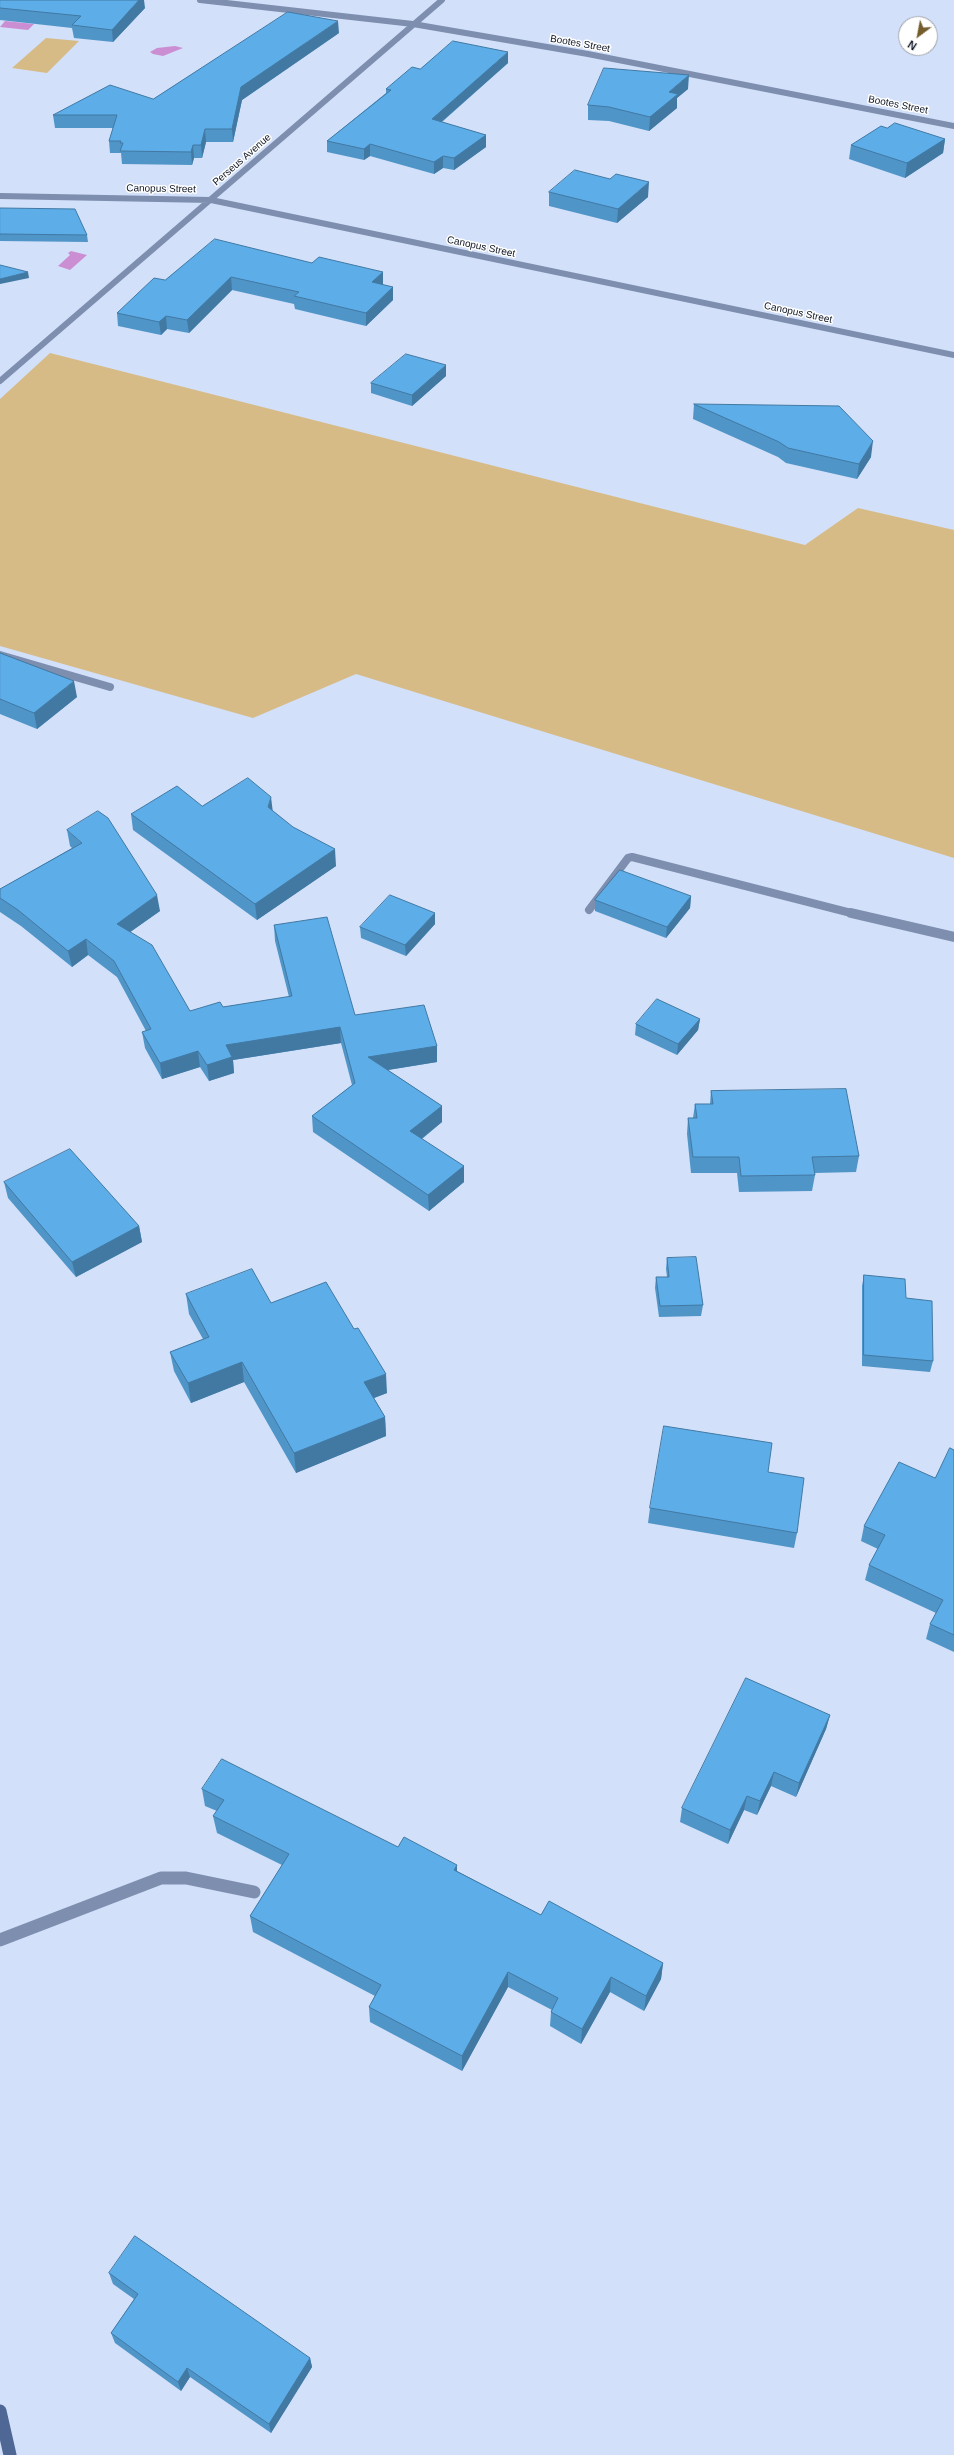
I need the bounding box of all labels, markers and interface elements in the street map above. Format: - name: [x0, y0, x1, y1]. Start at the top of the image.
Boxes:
- north arrow: [898, 16, 938, 56]
- street label: Bootes Street: [549, 33, 611, 55]
- text: N: [906, 38, 919, 53]
- street label: Bootes Street: [867, 93, 929, 117]
- street label: Perseus Avenue: [210, 131, 274, 189]
- street label: Canopus Street: [126, 182, 196, 196]
- street label: Canopus Street: [446, 234, 516, 260]
- street label: Canopus Street: [763, 300, 833, 326]

